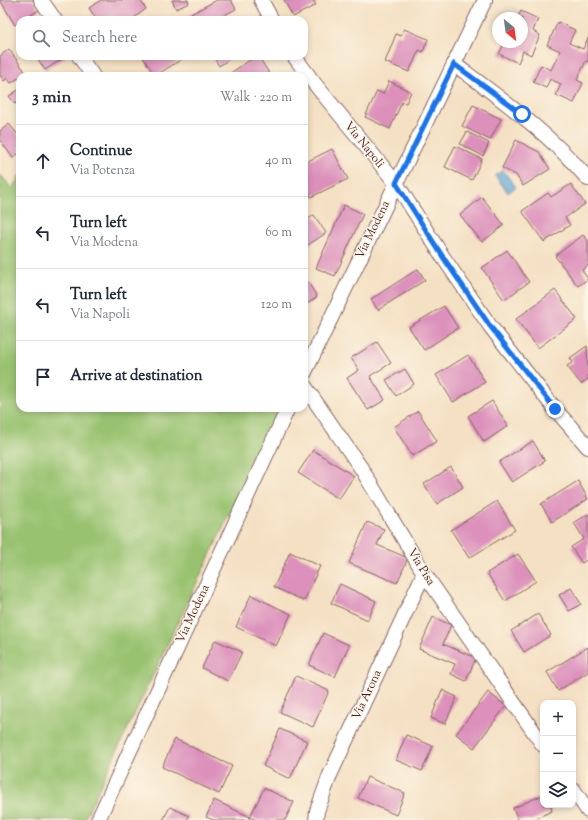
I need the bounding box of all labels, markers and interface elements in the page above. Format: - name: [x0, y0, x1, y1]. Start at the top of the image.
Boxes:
- north arrow: [492, 12, 528, 48]
- search box: [16, 16, 308, 60]
- icon: search: [30, 27, 52, 49]
- text: Search here: [62, 28, 137, 49]
- text: 3 min: [32, 86, 71, 110]
- text: Walk · 220 m: [220, 89, 292, 107]
- route start: [513, 105, 531, 123]
- street label: Via Napoli: [340, 118, 389, 173]
- text: Continue: [70, 141, 132, 162]
- icon: ahead: [32, 150, 54, 172]
- text: 40 m: [265, 152, 292, 170]
- text: Via Potenza: [70, 162, 135, 180]
- street label: Via Modena: [351, 197, 395, 262]
- text: Turn left: [70, 213, 127, 234]
- icon: left: [32, 222, 54, 244]
- text: 60 m: [265, 224, 292, 242]
- text: Via Modena: [70, 234, 138, 252]
- text: Turn left: [70, 285, 127, 306]
- icon: left: [32, 294, 54, 316]
- text: 120 m: [261, 296, 292, 314]
- text: Via Napoli: [70, 306, 130, 324]
- icon: arrive: [32, 366, 54, 388]
- text: Arrive at destination: [70, 366, 203, 387]
- route end: [546, 400, 564, 418]
- street label: Via Pisa: [403, 545, 440, 589]
- street label: Via Modena: [172, 581, 215, 646]
- street label: Via Arona: [348, 666, 387, 723]
- map controls: [540, 700, 576, 808]
- button: +: [540, 700, 576, 736]
- button: −: [540, 736, 576, 772]
- button: layers: [540, 772, 576, 808]

